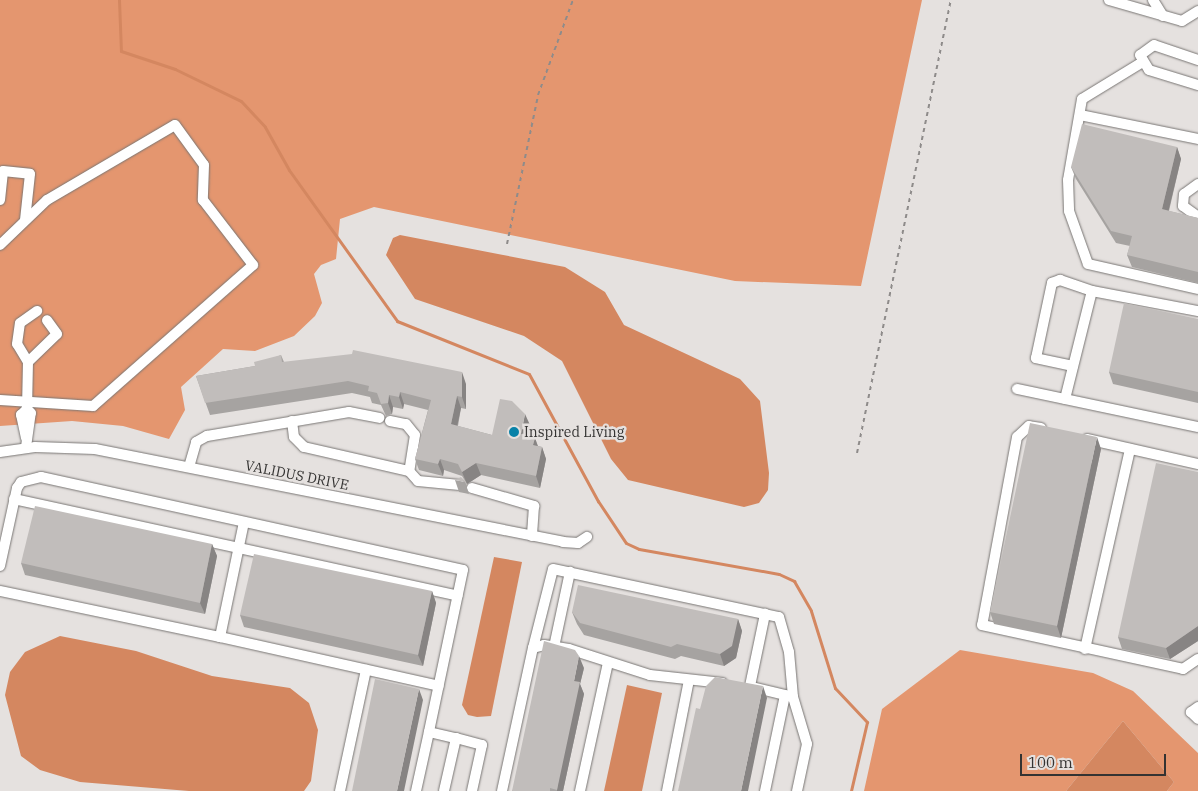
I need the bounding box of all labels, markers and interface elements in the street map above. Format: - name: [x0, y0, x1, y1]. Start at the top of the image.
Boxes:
- place label: Inspired Living: [524, 424, 624, 440]
- marker: Inspired Living: [508, 426, 520, 438]
- street label: VALIDUS DRIVE: [244, 457, 350, 493]
- scale bar: [1023, 744, 1169, 776]
- text: 100 m: [1028, 753, 1073, 772]

